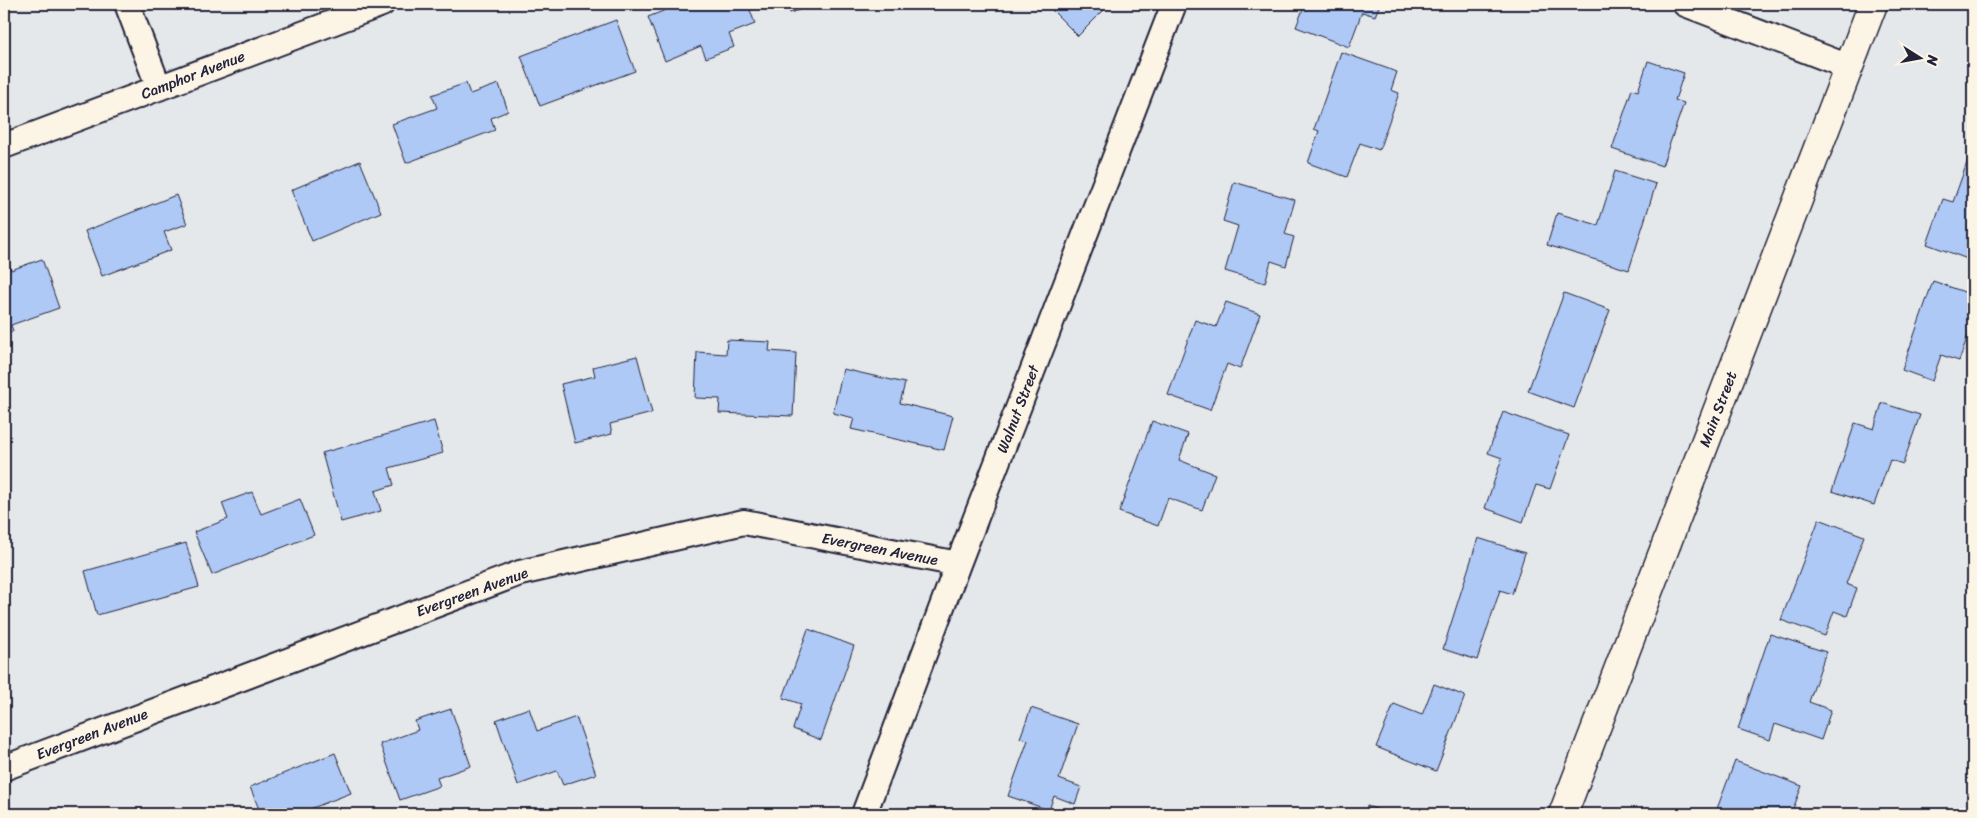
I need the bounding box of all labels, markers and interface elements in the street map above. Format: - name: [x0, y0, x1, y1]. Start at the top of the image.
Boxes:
- north arrow: [1894, 32, 1944, 82]
- street label: Camphor Avenue: [137, 43, 249, 107]
- text: N: [1919, 52, 1946, 68]
- street label: Walnut Street: [989, 360, 1047, 457]
- street label: Main Street: [1692, 367, 1745, 451]
- street label: Evergreen Avenue: [820, 525, 940, 573]
- street label: Evergreen Avenue: [412, 560, 532, 624]
- street label: Evergreen Avenue: [32, 701, 152, 767]

